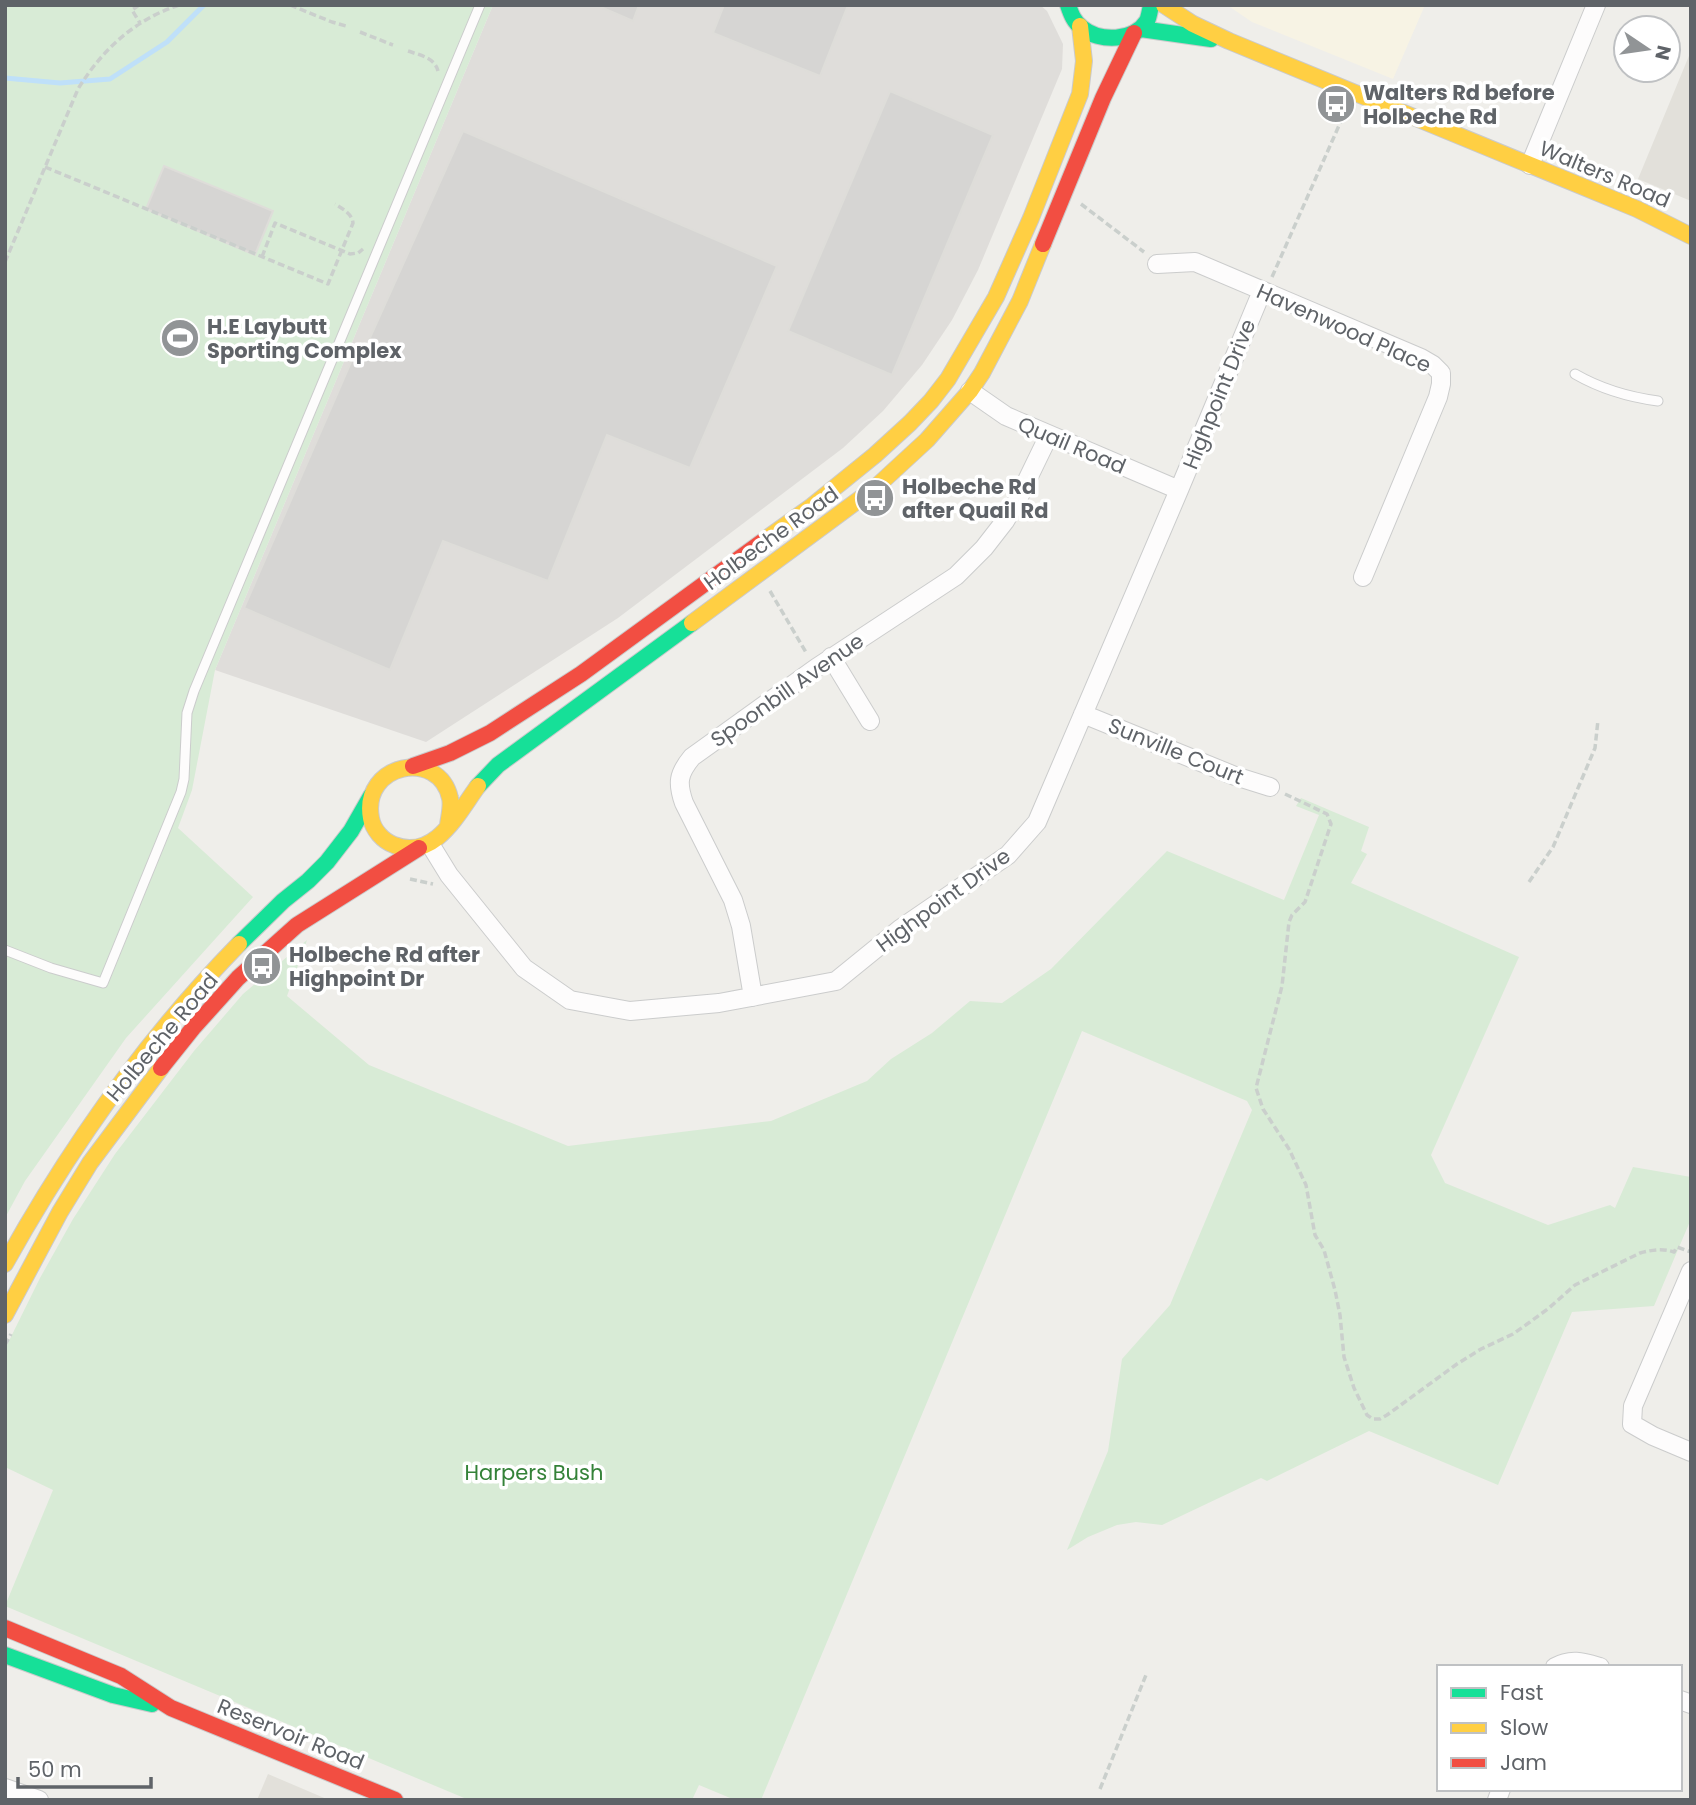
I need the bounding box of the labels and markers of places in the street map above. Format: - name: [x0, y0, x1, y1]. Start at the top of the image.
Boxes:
- place label: Walters Rd before Holbeche Rd: [1363, 78, 1555, 131]
- bus stop icon: Walters Rd before Holbeche Rd: [1315, 83, 1357, 125]
- place label: H.E Laybutt Sporting Complex: [207, 312, 402, 365]
- sports icon: H.E Laybutt Sporting Complex: [159, 317, 201, 359]
- place label: Holbeche Rd after Quail Rd: [902, 472, 1048, 525]
- bus stop icon: Holbeche Rd after Quail Rd: [854, 477, 896, 519]
- place label: Holbeche Rd after Highpoint Dr: [289, 940, 480, 993]
- bus stop icon: Holbeche Rd after Highpoint Dr: [241, 945, 283, 987]

